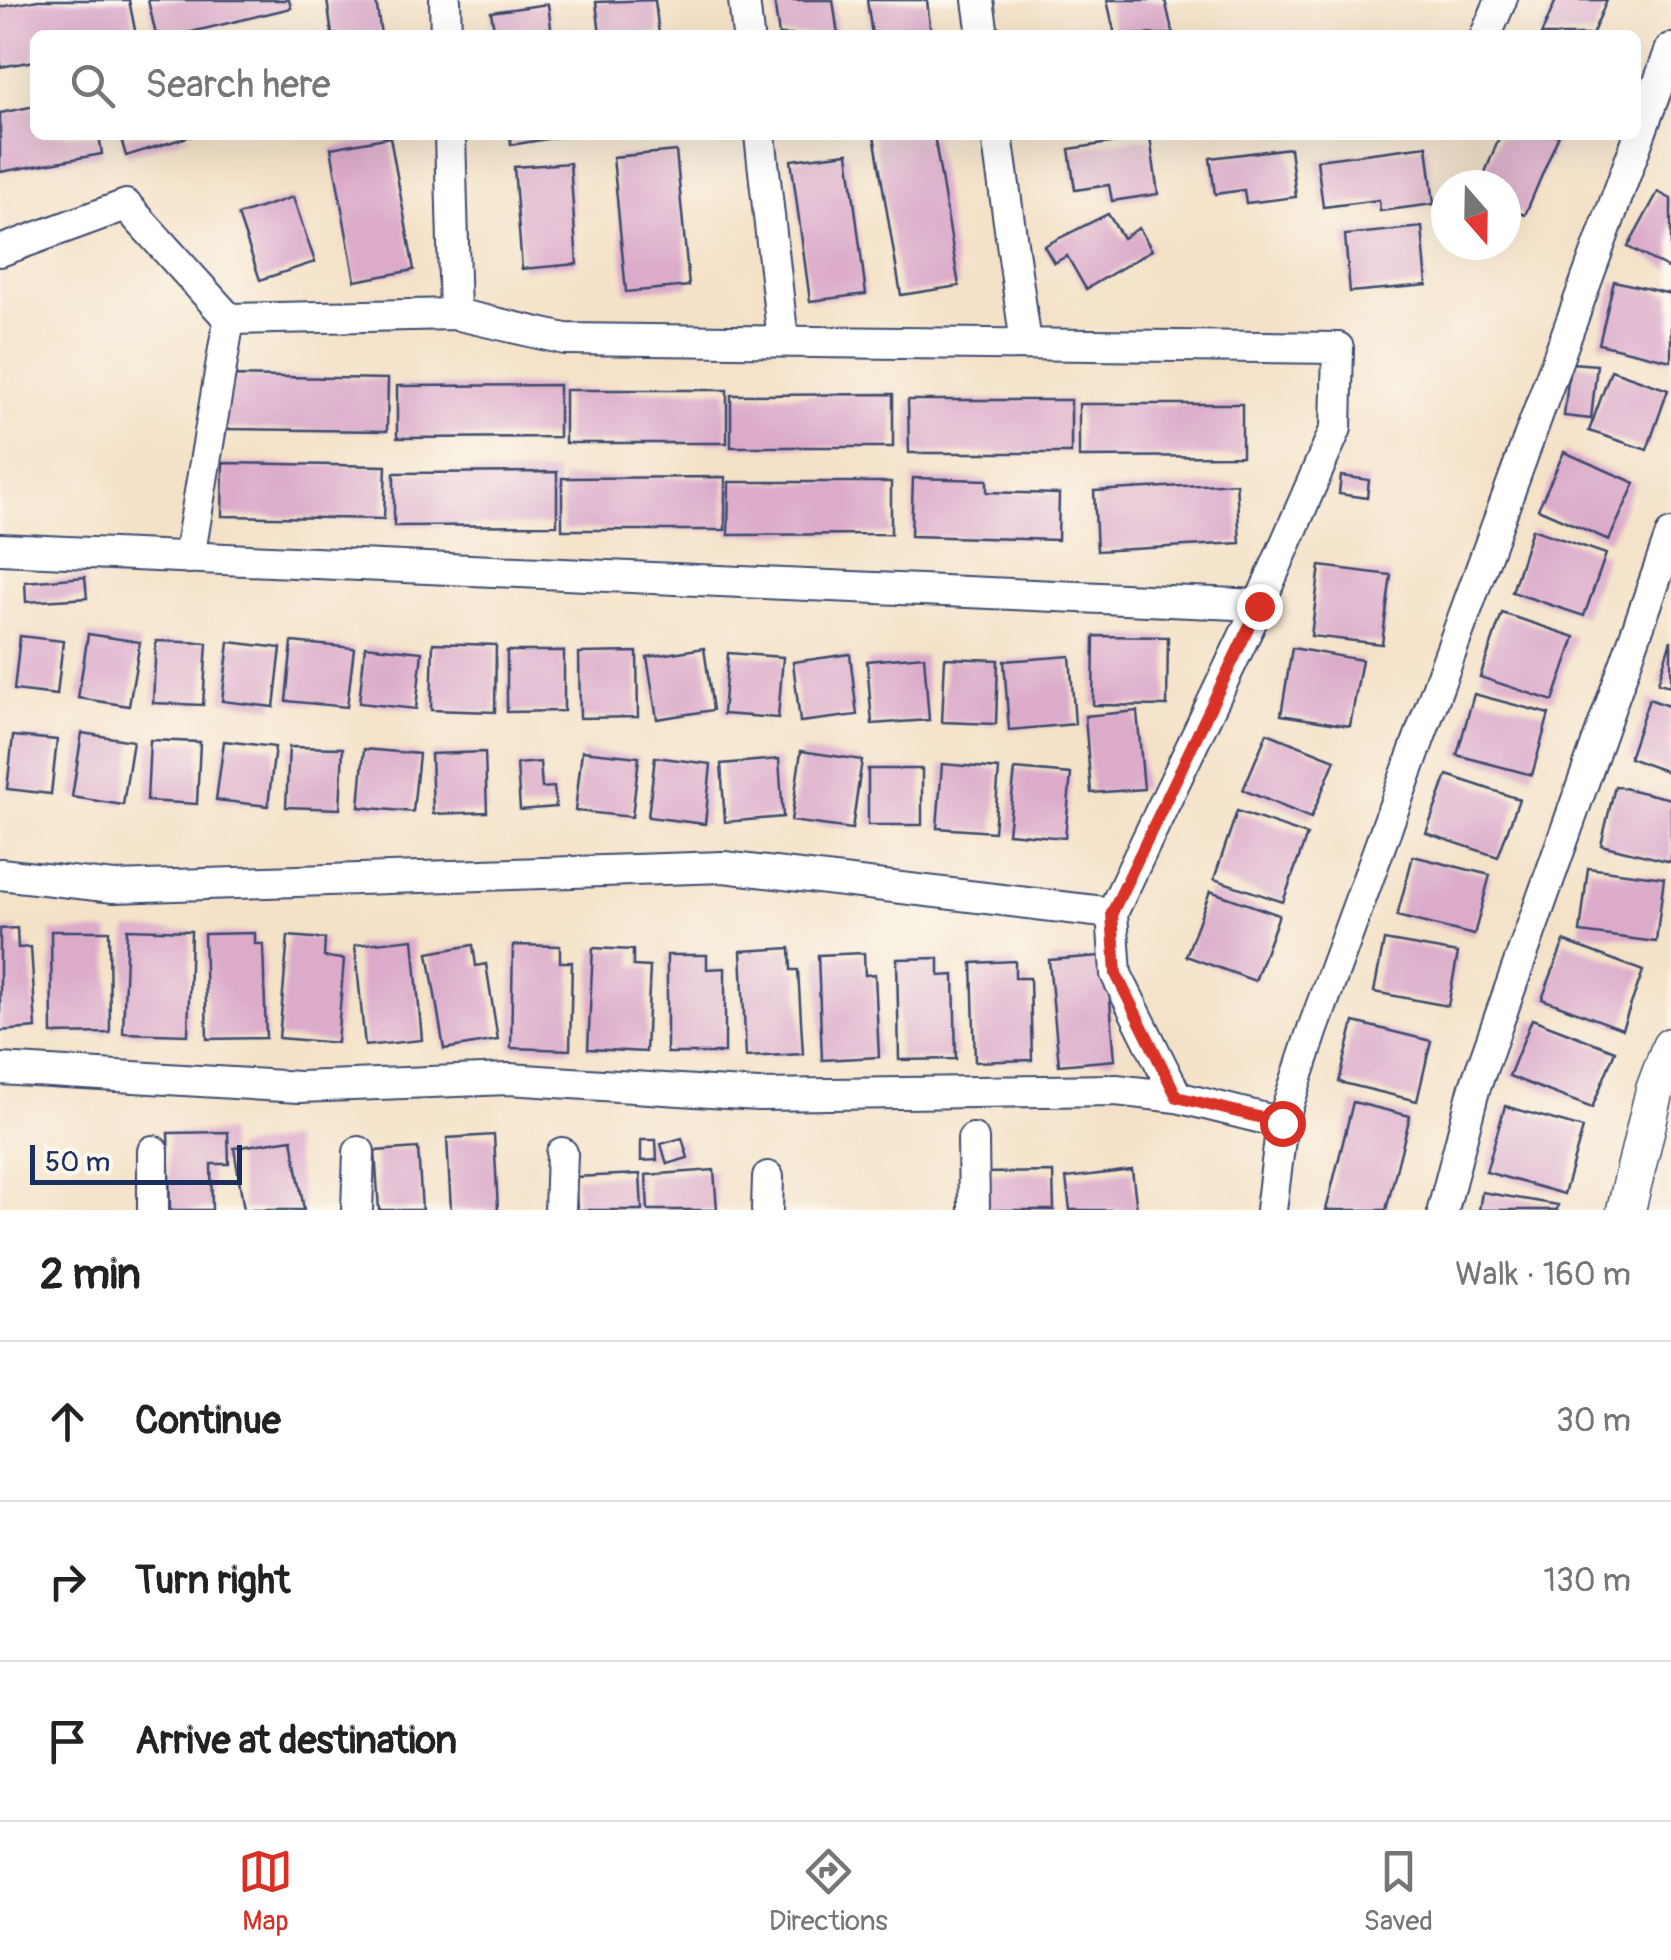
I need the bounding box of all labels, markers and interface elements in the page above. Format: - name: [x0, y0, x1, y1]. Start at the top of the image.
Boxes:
- search box: [30, 30, 1641, 140]
- icon: search: [65, 58, 120, 113]
- text: Search here: [145, 61, 331, 109]
- north arrow: [1431, 170, 1521, 260]
- route end: [1237, 584, 1283, 630]
- route start: [1260, 1101, 1306, 1147]
- scale bar: [30, 1140, 242, 1184]
- text: 50 m: [45, 1145, 110, 1180]
- text: 2 min: [40, 1249, 141, 1301]
- text: Walk · 160 m: [1455, 1255, 1631, 1295]
- icon: ahead: [40, 1394, 95, 1449]
- text: Continue: [135, 1397, 281, 1445]
- text: 30 m: [1556, 1401, 1631, 1441]
- icon: right: [40, 1554, 95, 1609]
- text: Turn right: [135, 1557, 290, 1605]
- text: 130 m: [1543, 1561, 1631, 1601]
- icon: arrive: [40, 1714, 95, 1769]
- text: Arrive at destination: [135, 1717, 457, 1765]
- tab: Map: [238, 1844, 293, 1939]
- tab: Directions: [769, 1844, 888, 1939]
- tab: Saved: [1364, 1844, 1433, 1939]

